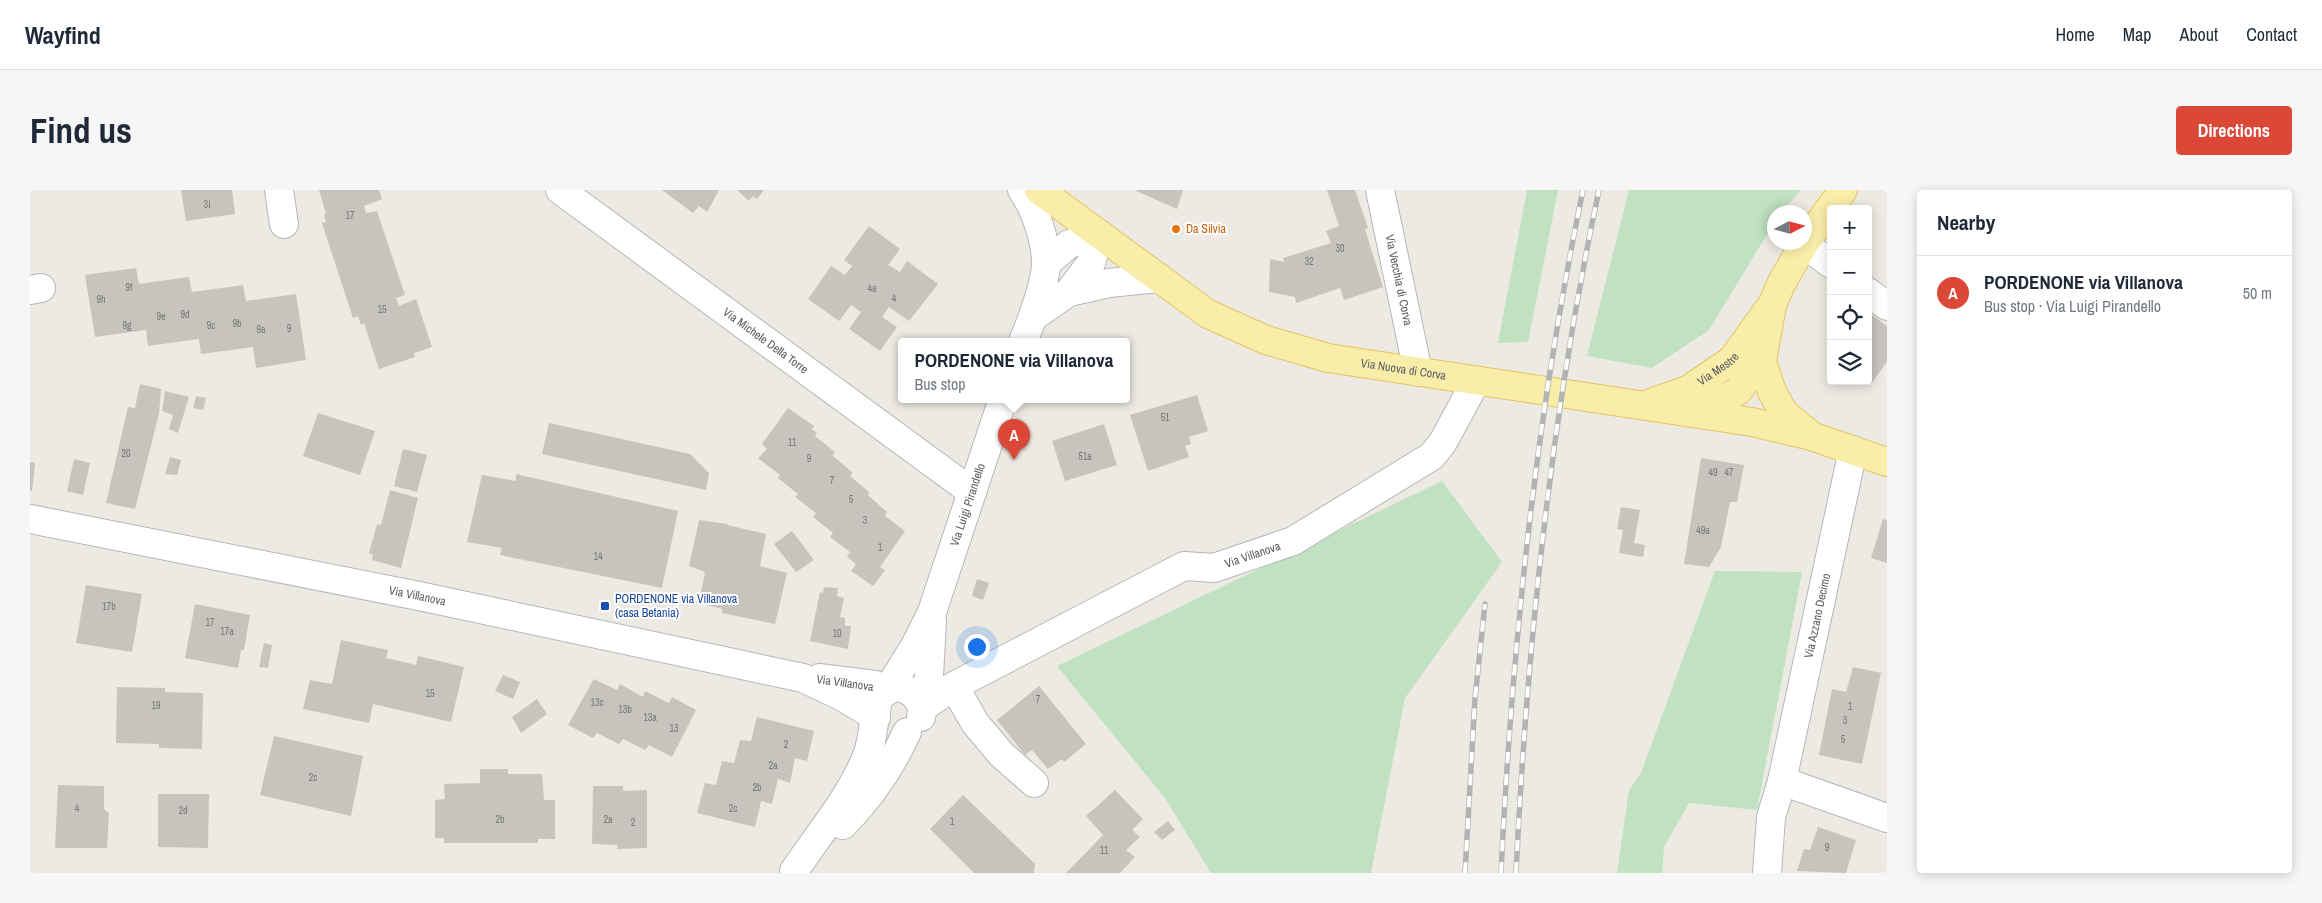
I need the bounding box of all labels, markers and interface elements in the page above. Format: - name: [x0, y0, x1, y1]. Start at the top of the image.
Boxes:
- text: Wayfind: [25, 19, 101, 51]
- text: Home: [2055, 22, 2095, 47]
- text: Map: [2123, 22, 2152, 47]
- text: About: [2180, 22, 2218, 47]
- text: Contact: [2246, 22, 2297, 47]
- button: Directions: [2176, 106, 2292, 155]
- text: Find us: [30, 107, 132, 154]
- house number: 3i: [204, 198, 210, 211]
- north arrow: [1767, 205, 1812, 250]
- map controls: [1827, 205, 1872, 385]
- button: +: [1827, 205, 1872, 250]
- text: Nearby: [1937, 208, 1995, 237]
- house number: 17: [345, 209, 355, 222]
- place label: Da Silvia: [1186, 221, 1226, 237]
- marker: Da Silvia: [1170, 223, 1182, 235]
- street label: Via Vecchia di Corva: [1382, 233, 1416, 327]
- house number: 30: [1335, 242, 1345, 255]
- button: −: [1827, 250, 1872, 295]
- house number: 32: [1304, 255, 1314, 268]
- text: PORDENONE via Villanova: [1984, 269, 2183, 295]
- house number: 9f: [126, 281, 133, 294]
- house number: 4a: [867, 282, 877, 295]
- text: A: [1948, 282, 1958, 304]
- text: 50 m: [2243, 282, 2272, 304]
- house number: 4: [892, 292, 897, 305]
- house number: 9h: [96, 293, 106, 306]
- button: locate: [1827, 295, 1872, 340]
- text: Bus stop · Via Luigi Pirandello: [1984, 295, 2161, 317]
- house number: 15: [377, 303, 387, 316]
- street label: Via Michele Della Torre: [720, 304, 812, 377]
- house number: 9d: [180, 308, 190, 321]
- house number: 9e: [156, 310, 166, 323]
- house number: 9b: [232, 317, 242, 330]
- house number: 9g: [122, 319, 132, 332]
- house number: 9c: [207, 319, 215, 332]
- house number: 9: [287, 322, 292, 335]
- house number: 9a: [256, 323, 266, 336]
- popup: [898, 338, 1130, 403]
- button: layers: [1827, 340, 1872, 385]
- text: PORDENONE via Villanova: [915, 347, 1113, 373]
- street label: Via Mestre: [1694, 349, 1743, 389]
- street label: Via Nuova di Corva: [1360, 355, 1448, 384]
- text: Bus stop: [915, 373, 966, 395]
- house number: 51: [1160, 411, 1170, 424]
- pin: A: [998, 419, 1030, 460]
- house number: 11: [788, 436, 797, 449]
- house number: 20: [121, 447, 131, 460]
- house number: 51a: [1078, 450, 1092, 463]
- house number: 9: [807, 452, 812, 465]
- street label: Via Luigi Pirandello: [946, 461, 989, 548]
- house number: 49: [1708, 466, 1718, 479]
- house number: 47: [1724, 466, 1734, 479]
- house number: 7: [830, 474, 835, 487]
- house number: 5: [849, 493, 854, 506]
- house number: 3: [863, 514, 868, 527]
- house number: 49a: [1696, 524, 1710, 537]
- street label: Via Villanova: [1223, 538, 1283, 572]
- house number: 1: [878, 541, 883, 554]
- house number: 14: [593, 550, 603, 563]
- street label: Via Azzano Decimo: [1801, 572, 1834, 660]
- street label: Via Villanova: [388, 582, 448, 610]
- place label: PORDENONE via Villanova (casa Betania): [615, 591, 738, 621]
- house number: 17b: [102, 600, 116, 613]
- marker: PORDENONE via Villanova (casa Betania): [599, 600, 611, 612]
- house number: 17: [205, 616, 215, 629]
- house number: 17a: [220, 625, 234, 638]
- house number: 10: [832, 627, 842, 640]
- your location: [964, 634, 990, 660]
- street label: Via Villanova: [815, 671, 875, 695]
- house number: 15: [425, 687, 435, 700]
- house number: 7: [1036, 693, 1041, 706]
- house number: 13c: [590, 696, 604, 709]
- house number: 19: [151, 699, 161, 712]
- house number: 1: [1848, 700, 1853, 713]
- house number: 13b: [618, 703, 632, 716]
- house number: 13a: [643, 711, 657, 724]
- house number: 3: [1843, 714, 1848, 727]
- house number: 13: [669, 722, 679, 735]
- house number: 5: [1841, 733, 1846, 746]
- house number: 2: [784, 738, 789, 751]
- house number: 2a: [768, 759, 778, 772]
- house number: 2c: [309, 771, 317, 784]
- house number: 2b: [752, 781, 762, 794]
- house number: 4: [75, 802, 80, 815]
- house number: 2c: [729, 802, 737, 815]
- house number: 2d: [178, 804, 188, 817]
- house number: 2b: [495, 813, 505, 826]
- house number: 2a: [603, 813, 613, 826]
- house number: 1: [950, 815, 955, 828]
- house number: 2: [631, 816, 636, 829]
- house number: 9: [1825, 841, 1830, 854]
- house number: 11: [1100, 844, 1109, 857]

